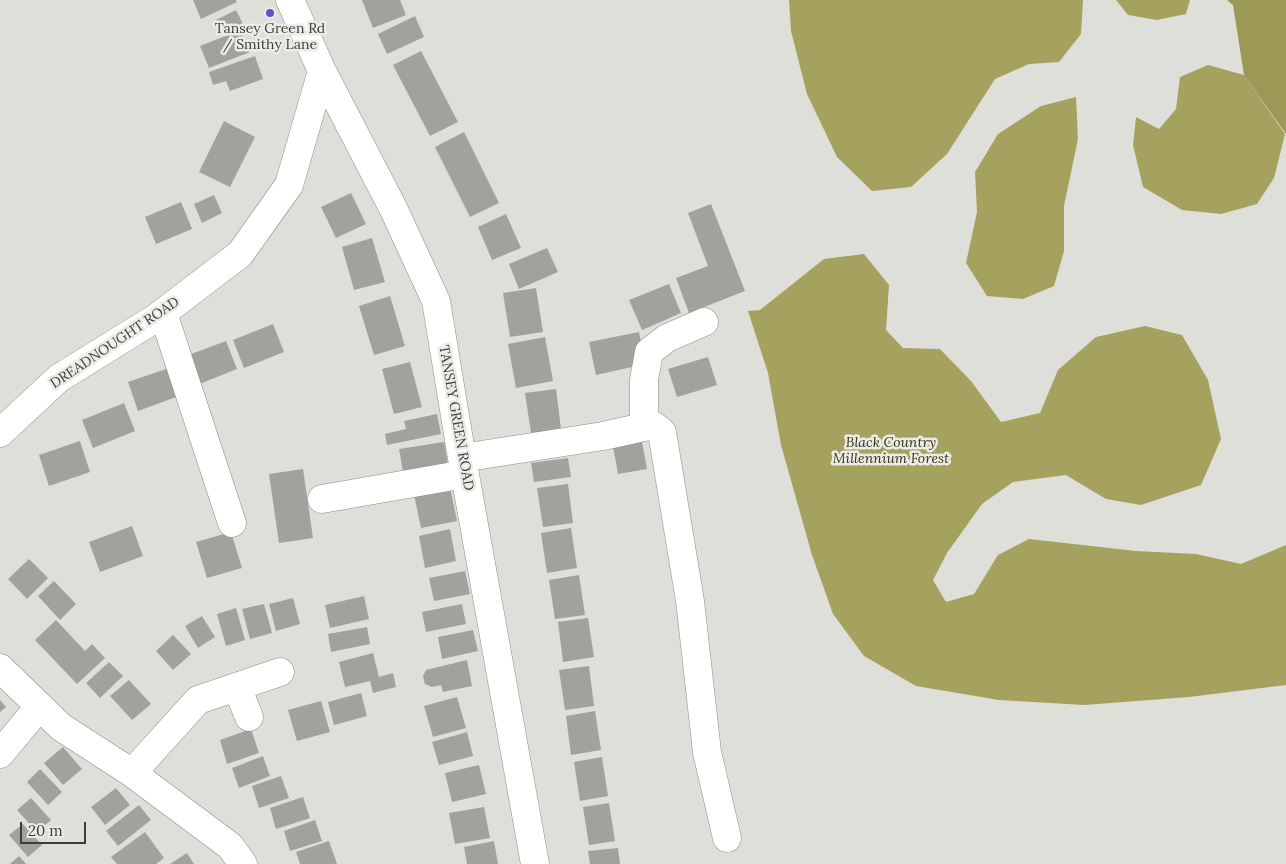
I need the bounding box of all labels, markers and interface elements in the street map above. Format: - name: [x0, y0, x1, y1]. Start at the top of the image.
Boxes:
- marker: Tansey Green Rd / Smithy Lane: [264, 7, 276, 19]
- place label: Tansey Green Rd / Smithy Lane: [215, 21, 325, 54]
- street label: DREADNOUGHT ROAD: [47, 294, 183, 392]
- street label: TANSEY GREEN ROAD: [435, 344, 477, 492]
- park label: Black Country Millennium Forest: [833, 435, 949, 468]
- scale bar: [22, 812, 89, 844]
- text: 20 m: [28, 821, 63, 840]

